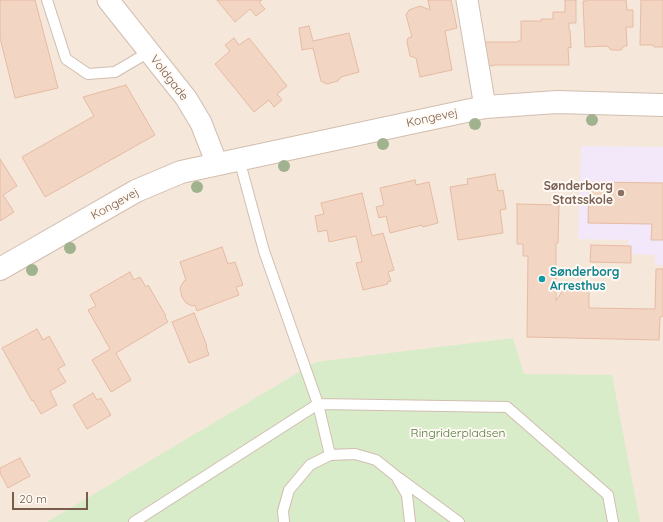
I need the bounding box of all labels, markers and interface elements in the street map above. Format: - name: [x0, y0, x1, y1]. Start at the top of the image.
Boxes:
- street label: Voldgade: [147, 52, 191, 104]
- street label: Kongevej: [405, 106, 459, 130]
- place label: Sønderborg Statsskole: [544, 179, 613, 207]
- street label: Kongevej: [89, 185, 141, 223]
- marker: Sønderborg Statsskole: [616, 188, 626, 198]
- place label: Sønderborg Arresthus: [550, 265, 619, 293]
- marker: Sønderborg Arresthus: [537, 274, 547, 284]
- park label: Ringriderpladsen: [411, 426, 505, 440]
- scale bar: [14, 484, 90, 510]
- text: 20 m: [19, 491, 47, 506]

